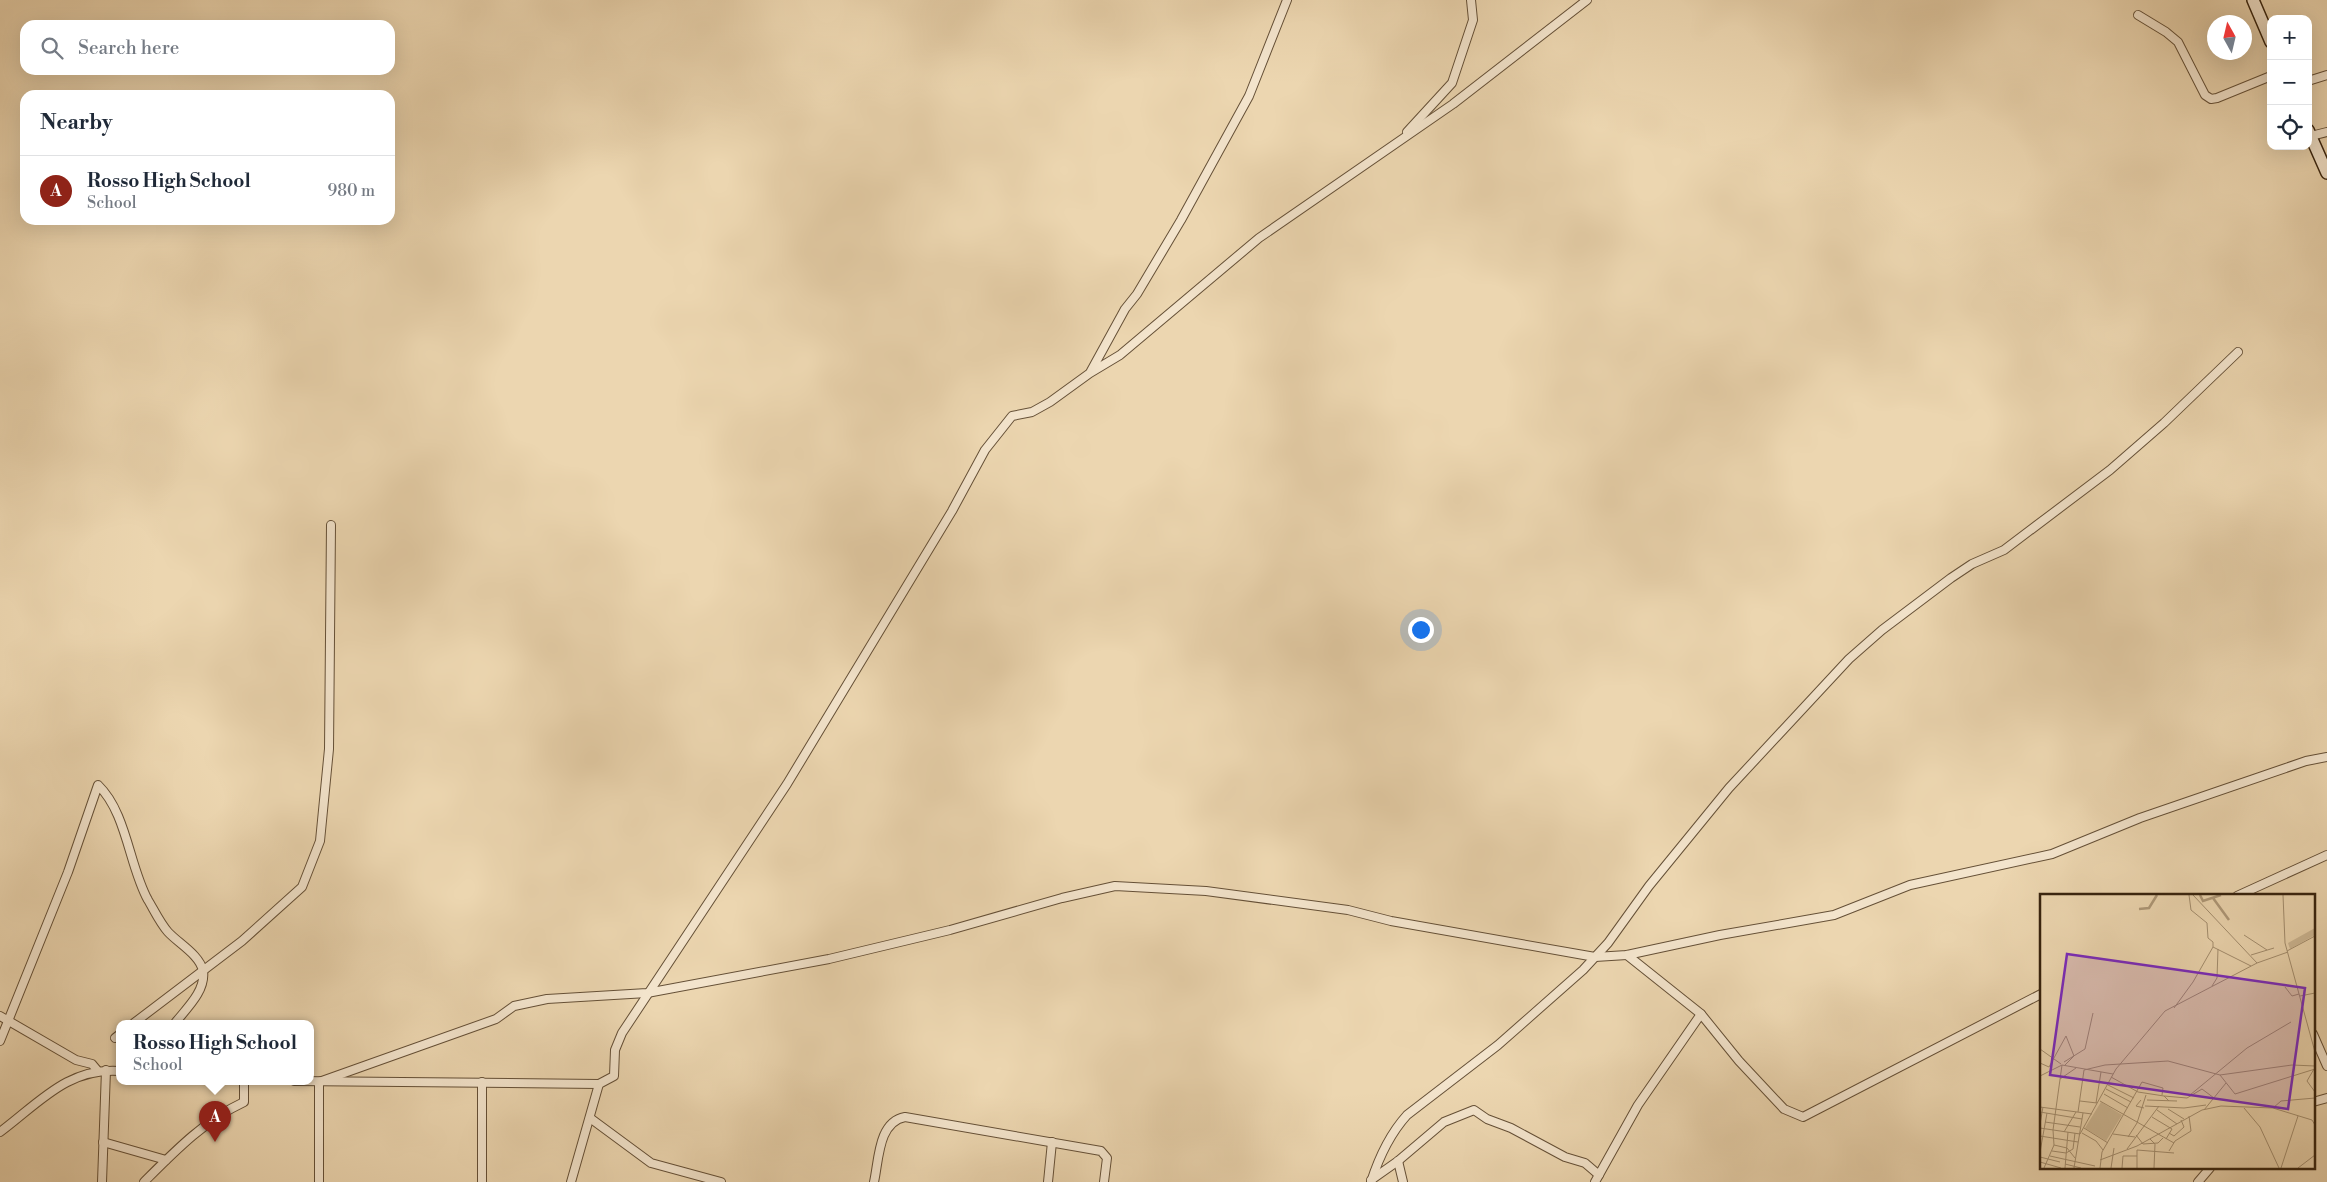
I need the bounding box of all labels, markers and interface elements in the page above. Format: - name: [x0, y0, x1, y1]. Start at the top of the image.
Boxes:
- north arrow: [2207, 15, 2252, 60]
- map controls: [2267, 15, 2312, 150]
- button: +: [2267, 15, 2312, 60]
- search box: [20, 20, 395, 75]
- icon: search: [38, 34, 66, 62]
- text: Search here: [78, 36, 179, 60]
- button: −: [2267, 60, 2312, 105]
- button: locate: [2267, 105, 2312, 150]
- text: Nearby: [40, 110, 113, 136]
- text: Rosso High School: [87, 169, 251, 193]
- text: A: [50, 181, 62, 201]
- text: 980 m: [328, 181, 375, 201]
- text: School: [87, 193, 136, 213]
- your location: [1408, 617, 1434, 643]
- inset map: [2040, 894, 2314, 1170]
- popup: [116, 1020, 314, 1085]
- text: Rosso High School: [133, 1031, 297, 1055]
- text: School: [133, 1055, 183, 1075]
- pin: A: [199, 1101, 231, 1142]

